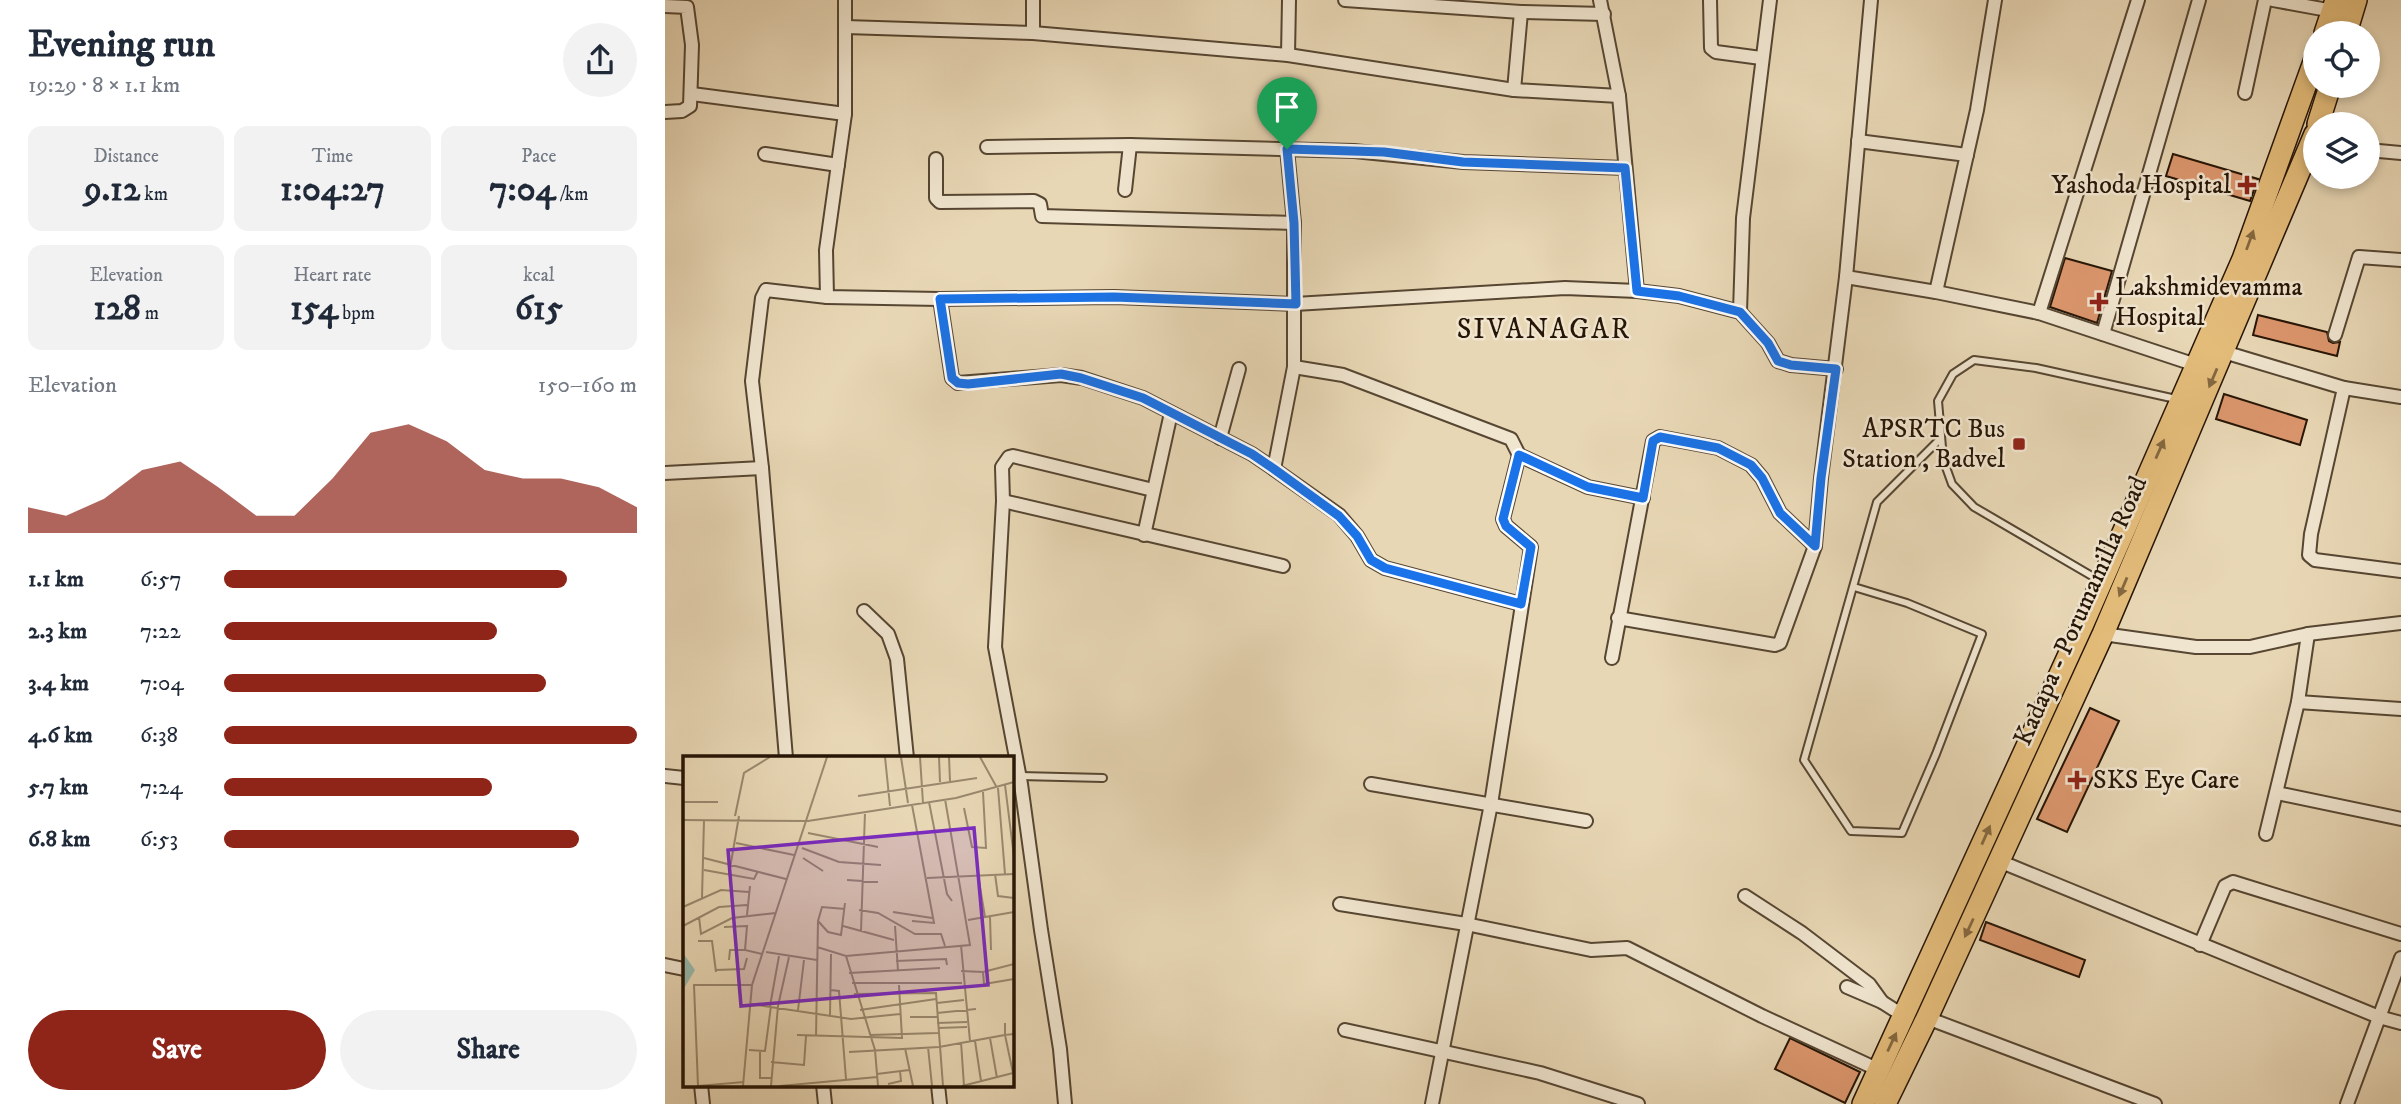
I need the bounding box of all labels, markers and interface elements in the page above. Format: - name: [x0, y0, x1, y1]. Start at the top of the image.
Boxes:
- text: Evening run: [28, 21, 215, 69]
- map controls: [2303, 21, 2380, 189]
- button: locate: [2303, 21, 2380, 98]
- button: share: [563, 23, 637, 97]
- text: 19:29 · 8 × 1.1 km: [28, 71, 180, 100]
- pin: [1257, 77, 1317, 149]
- icon: arrive: [1268, 88, 1306, 126]
- button: layers: [2303, 112, 2380, 189]
- text: Distance: [93, 145, 159, 168]
- text: Time: [312, 145, 353, 168]
- text: Pace: [521, 145, 556, 168]
- text: 9.12: [84, 168, 140, 212]
- text: 1:04:27: [280, 168, 385, 212]
- text: 7:04: [489, 168, 556, 212]
- place label: Yashoda Hospital: [2051, 169, 2231, 202]
- marker: Yashoda Hospital: [2237, 175, 2257, 195]
- text: km: [140, 183, 168, 206]
- text: /km: [556, 183, 589, 206]
- one-way arrow: [2245, 230, 2256, 251]
- text: Elevation: [89, 264, 163, 287]
- text: Heart rate: [294, 264, 371, 287]
- text: kcal: [523, 264, 554, 287]
- place label: Lakshmidevamma Hospital: [2115, 271, 2303, 334]
- text: 128: [93, 287, 141, 331]
- text: 154: [290, 287, 338, 331]
- text: 615: [515, 287, 563, 331]
- marker: Lakshmidevamma Hospital: [2089, 292, 2109, 312]
- text: m: [141, 302, 159, 325]
- text: bpm: [338, 302, 375, 325]
- district label: SIVANAGAR: [1457, 312, 1631, 347]
- one-way arrow: [2207, 368, 2219, 388]
- text: Elevation: [28, 371, 117, 400]
- text: 150–160 m: [538, 371, 637, 400]
- place label: APSRTC Bus Station , Badvel: [1842, 413, 2005, 476]
- marker: APSRTC Bus Station , Badvel: [2011, 436, 2027, 452]
- one-way arrow: [2154, 439, 2166, 459]
- street label: Kadapa - Porumamilla Road: [2007, 471, 2155, 751]
- text: 1.1 km: [28, 565, 84, 594]
- text: 6:57: [140, 565, 182, 594]
- one-way arrow: [2117, 577, 2129, 597]
- text: 2.3 km: [28, 617, 87, 646]
- text: 7:22: [140, 617, 181, 646]
- text: 3.4 km: [28, 669, 89, 698]
- text: 7:04: [140, 669, 184, 698]
- text: 4.6 km: [28, 721, 93, 750]
- text: 6:38: [140, 721, 178, 750]
- inset map: [683, 756, 1013, 1086]
- place label: SKS Eye Care: [2093, 764, 2239, 797]
- marker: SKS Eye Care: [2067, 770, 2087, 790]
- text: 5.7 km: [28, 773, 89, 802]
- text: 7:24: [140, 773, 183, 802]
- text: 6.8 km: [28, 825, 91, 854]
- text: 6:53: [140, 825, 178, 854]
- one-way arrow: [1980, 825, 1992, 845]
- one-way arrow: [1963, 918, 1974, 938]
- button: Save: [28, 1010, 326, 1090]
- button: Share: [340, 1010, 637, 1090]
- one-way arrow: [1886, 1032, 1898, 1052]

